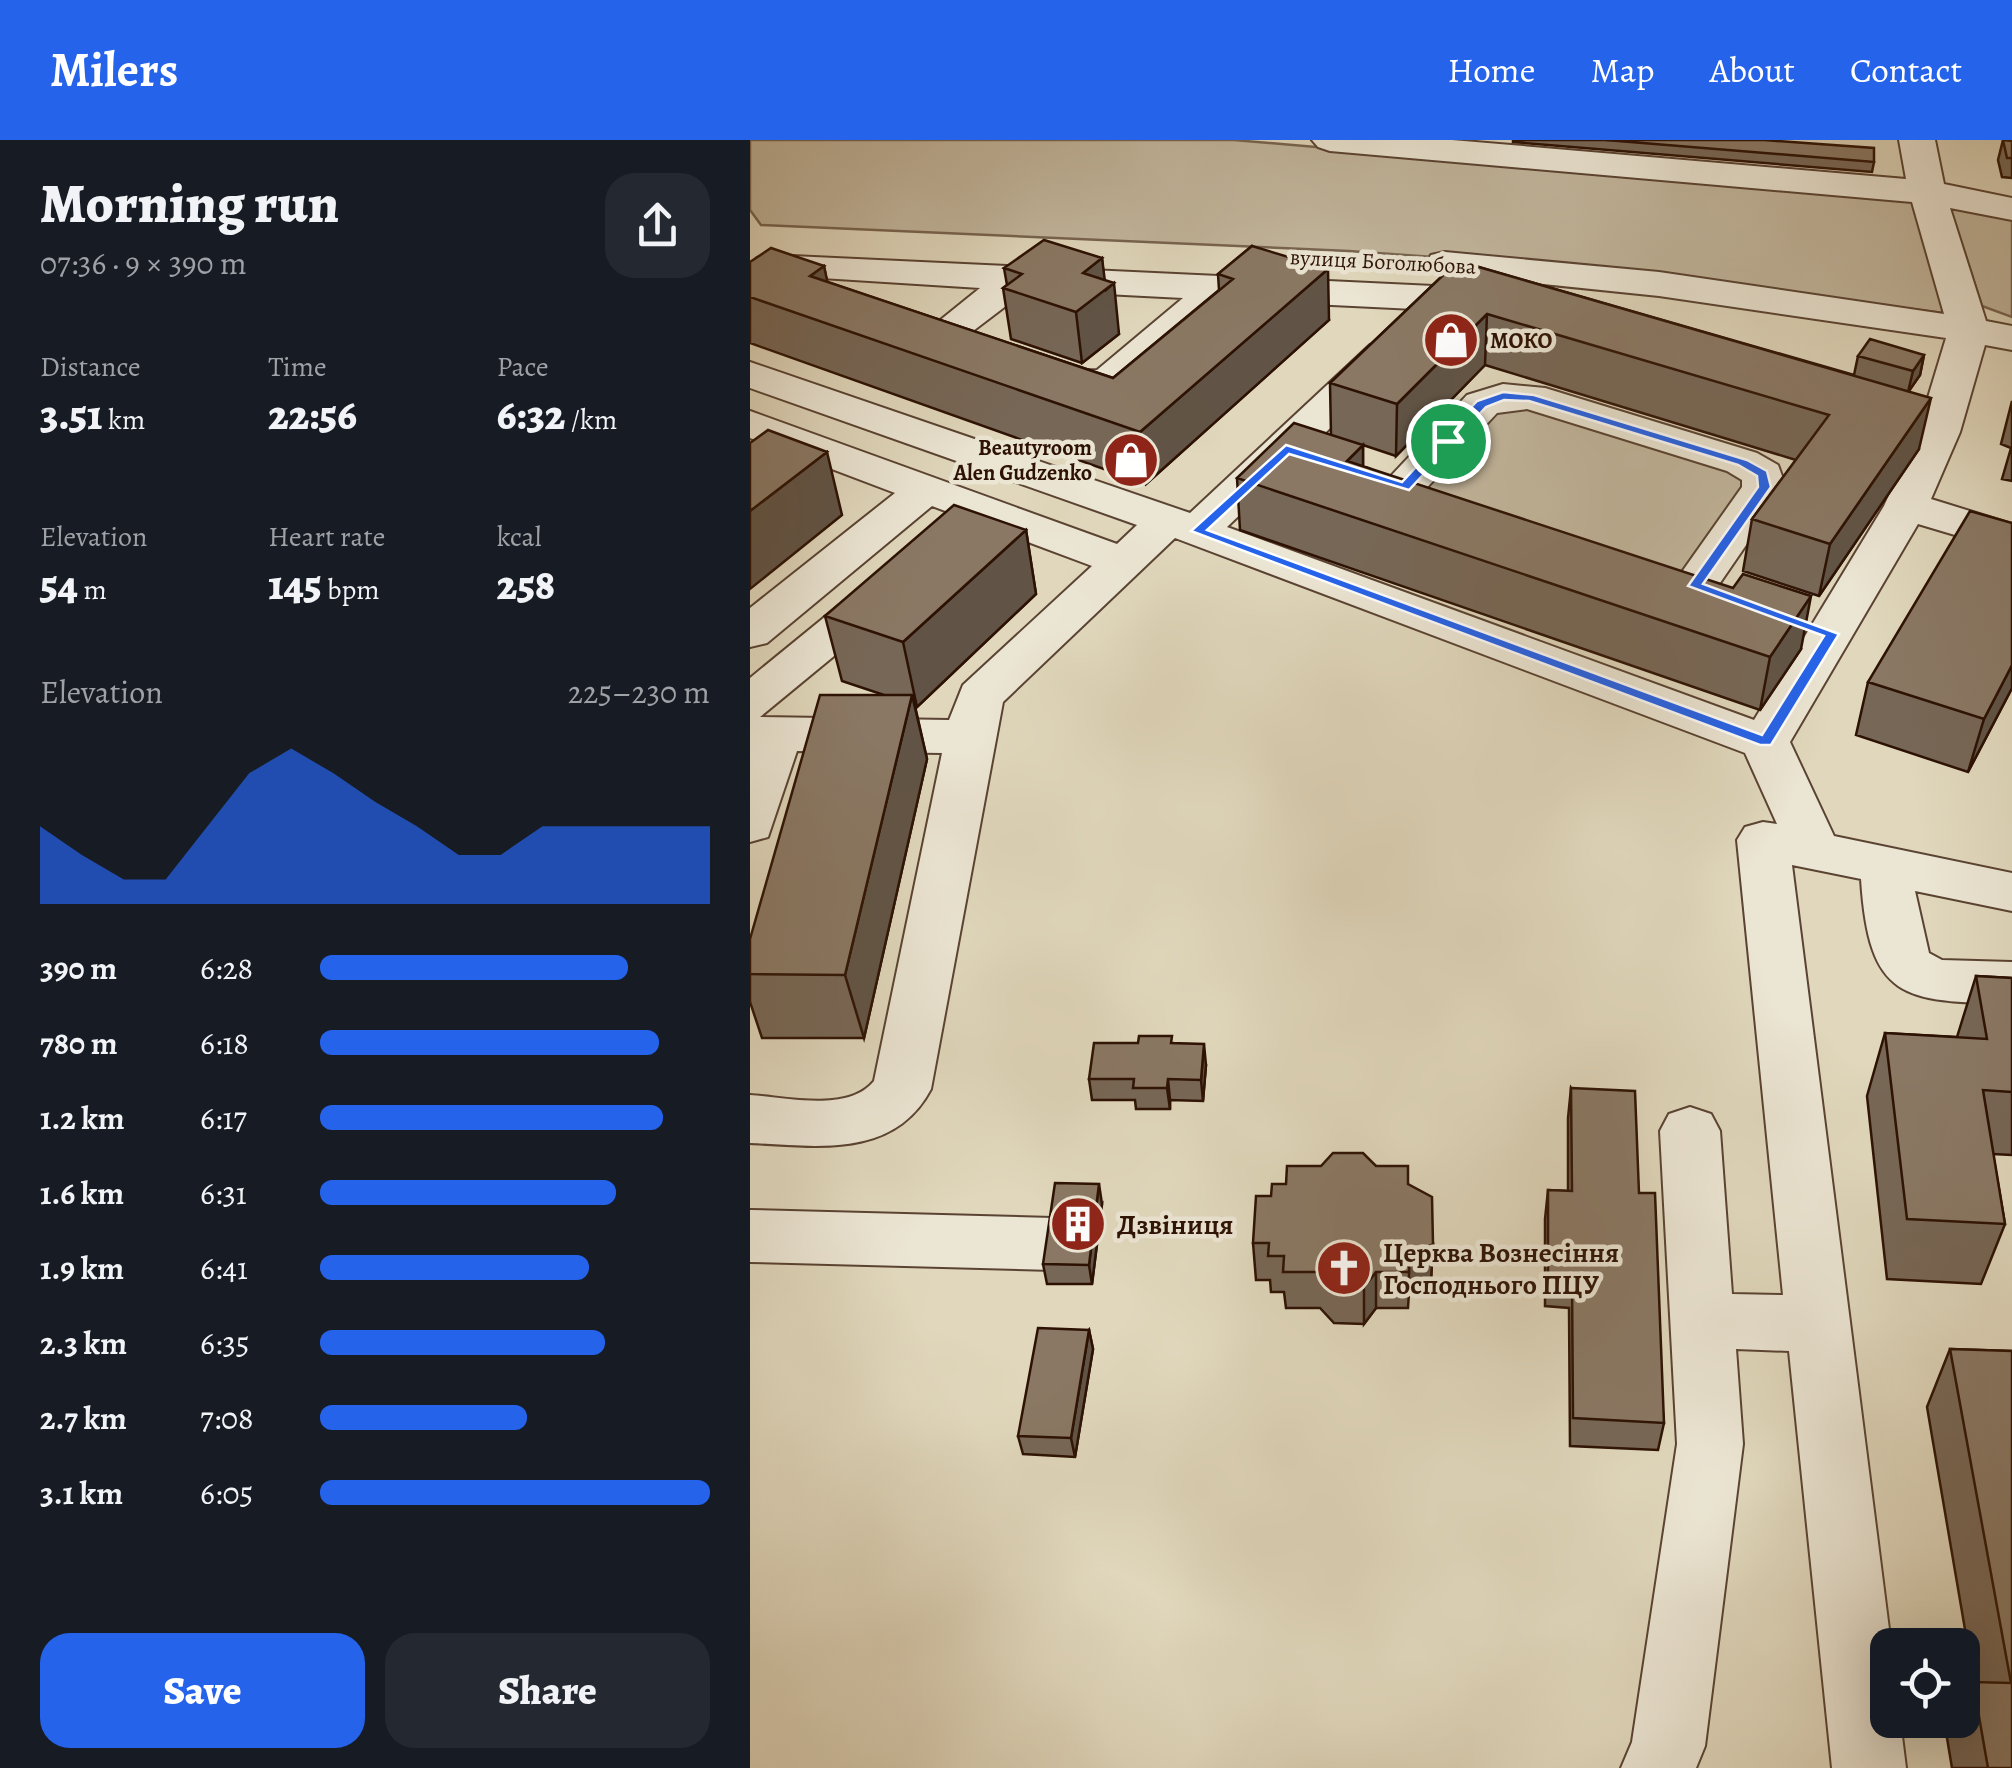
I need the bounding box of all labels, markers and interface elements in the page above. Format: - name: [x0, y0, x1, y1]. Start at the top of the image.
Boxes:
- text: Milers: [50, 37, 178, 103]
- text: Home: [1447, 46, 1535, 94]
- text: Map: [1590, 46, 1654, 94]
- text: About: [1709, 46, 1795, 94]
- text: Contact: [1850, 46, 1962, 94]
- text: Morning run: [40, 166, 339, 241]
- button: share: [605, 173, 710, 278]
- text: 07:36 · 9 × 390 m: [40, 241, 247, 285]
- street label: вулиця Боголюбова: [1289, 242, 1478, 282]
- shop icon: МОКО: [1421, 310, 1481, 370]
- place label: МОКО: [1490, 326, 1552, 356]
- text: Distance: [40, 348, 140, 386]
- text: Time: [268, 348, 327, 386]
- text: Pace: [497, 348, 549, 386]
- text: 3.51: [40, 386, 102, 443]
- text: 22:56: [268, 386, 357, 443]
- text: 6:32: [497, 386, 565, 443]
- pin: [1406, 399, 1491, 484]
- text: km: [102, 401, 145, 439]
- text: /km: [565, 401, 617, 439]
- icon: arrive: [1421, 414, 1476, 469]
- shop icon: Beautyroom Alen Gudzenko: [1101, 430, 1161, 490]
- place label: Beautyroom Alen Gudzenko: [952, 433, 1092, 488]
- text: Elevation: [40, 518, 147, 556]
- text: Heart rate: [268, 518, 385, 556]
- text: kcal: [497, 518, 542, 556]
- text: 54: [40, 556, 78, 613]
- text: 145: [268, 556, 322, 613]
- text: 258: [497, 556, 555, 613]
- text: m: [78, 571, 107, 609]
- text: bpm: [322, 571, 380, 609]
- text: Elevation: [40, 670, 163, 714]
- text: 225–230 m: [568, 670, 710, 714]
- text: 390 m: [40, 946, 117, 990]
- text: 6:28: [200, 946, 253, 990]
- text: 780 m: [40, 1021, 118, 1065]
- text: 6:18: [200, 1021, 249, 1065]
- text: 1.2 km: [40, 1096, 125, 1140]
- text: 6:17: [200, 1096, 247, 1140]
- text: 1.6 km: [40, 1171, 124, 1215]
- text: 6:31: [200, 1171, 247, 1215]
- building icon: Дзвіниця: [1048, 1194, 1108, 1254]
- place label: Дзвіниця: [1117, 1206, 1233, 1244]
- place label: Церква Вознесіння Господнього ПЦУ: [1383, 1234, 1619, 1304]
- church icon: Церква Вознесіння Господнього ПЦУ: [1314, 1238, 1374, 1298]
- text: 1.9 km: [40, 1246, 124, 1290]
- text: 6:41: [200, 1246, 248, 1290]
- text: 2.3 km: [40, 1321, 127, 1365]
- text: 6:35: [200, 1321, 249, 1365]
- text: 2.7 km: [40, 1396, 127, 1440]
- text: 7:08: [200, 1396, 254, 1440]
- text: 3.1 km: [40, 1471, 123, 1515]
- text: 6:05: [200, 1471, 253, 1515]
- map controls: [1870, 1628, 1980, 1738]
- button: locate: [1870, 1628, 1980, 1738]
- button: Save: [40, 1633, 365, 1748]
- button: Share: [385, 1633, 710, 1748]

